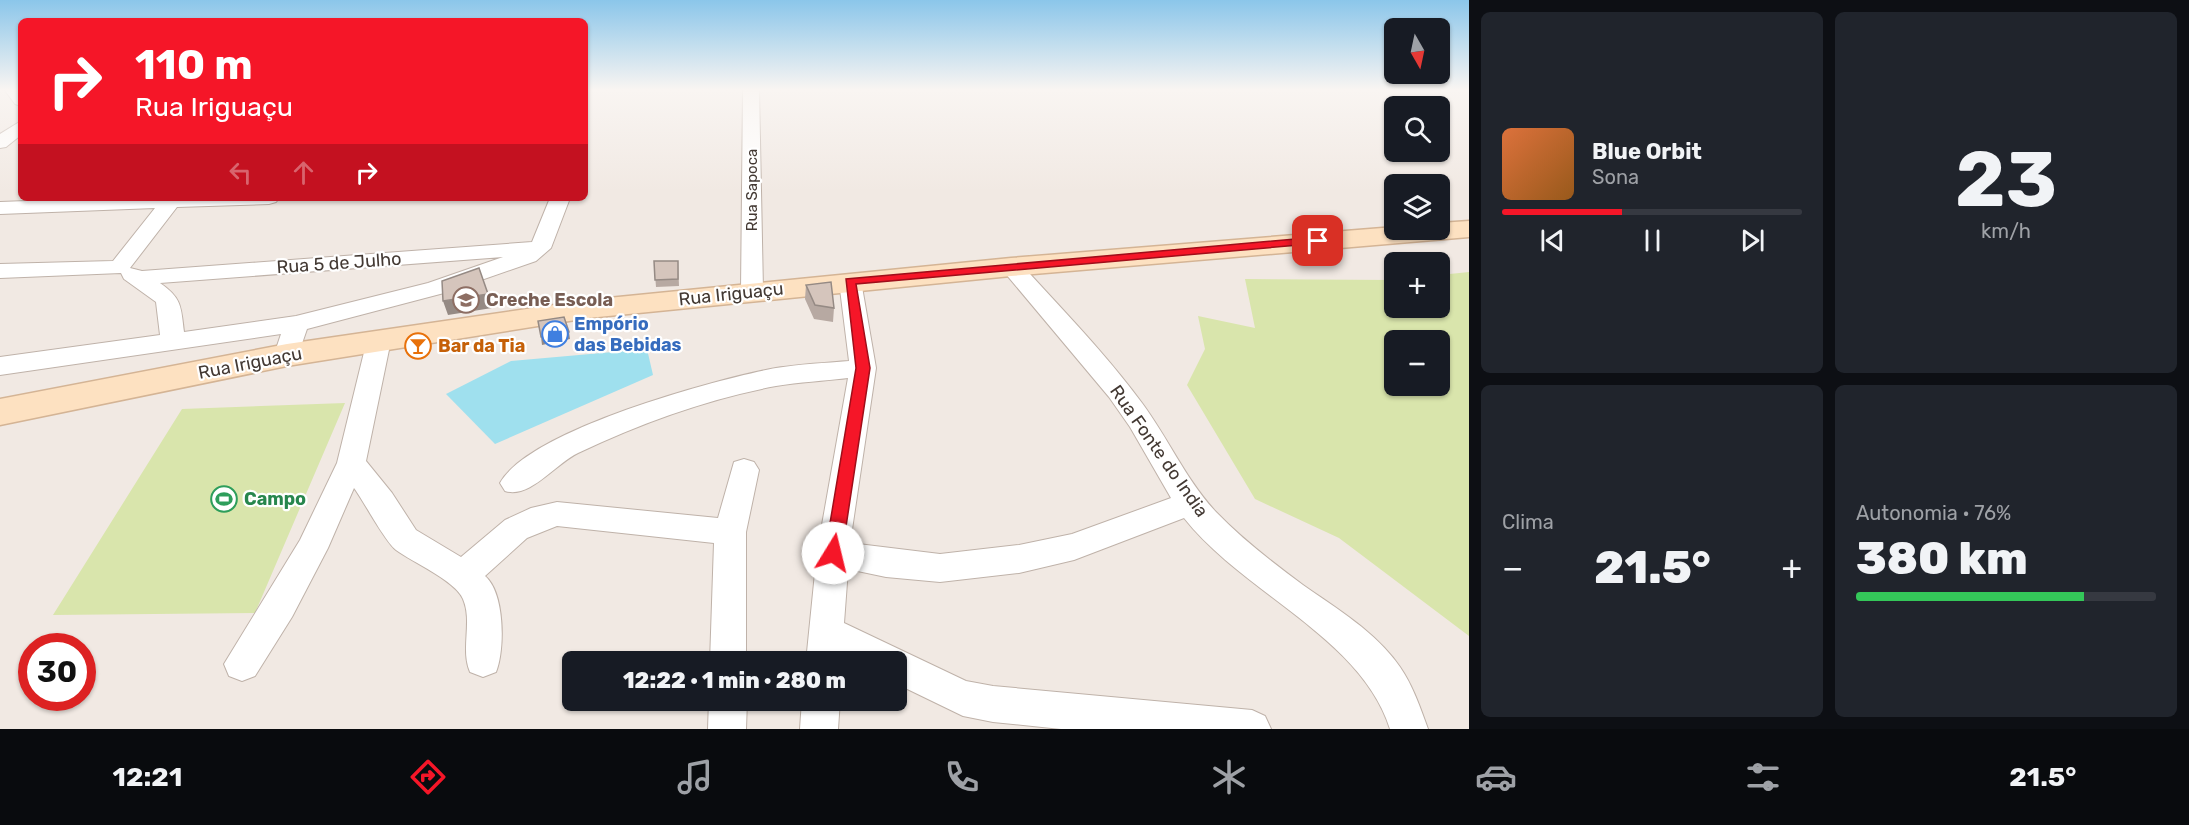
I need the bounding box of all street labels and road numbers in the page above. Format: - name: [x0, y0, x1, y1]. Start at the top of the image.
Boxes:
- street label: Rua Sapoca: [743, 149, 761, 231]
- street label: Rua 5 de Julho: [276, 248, 402, 278]
- street label: Rua Iriguaçu: [677, 278, 785, 310]
- street label: Rua Iriguaçu: [196, 342, 304, 384]
- street label: Rua Fonte do India: [1105, 381, 1213, 521]

